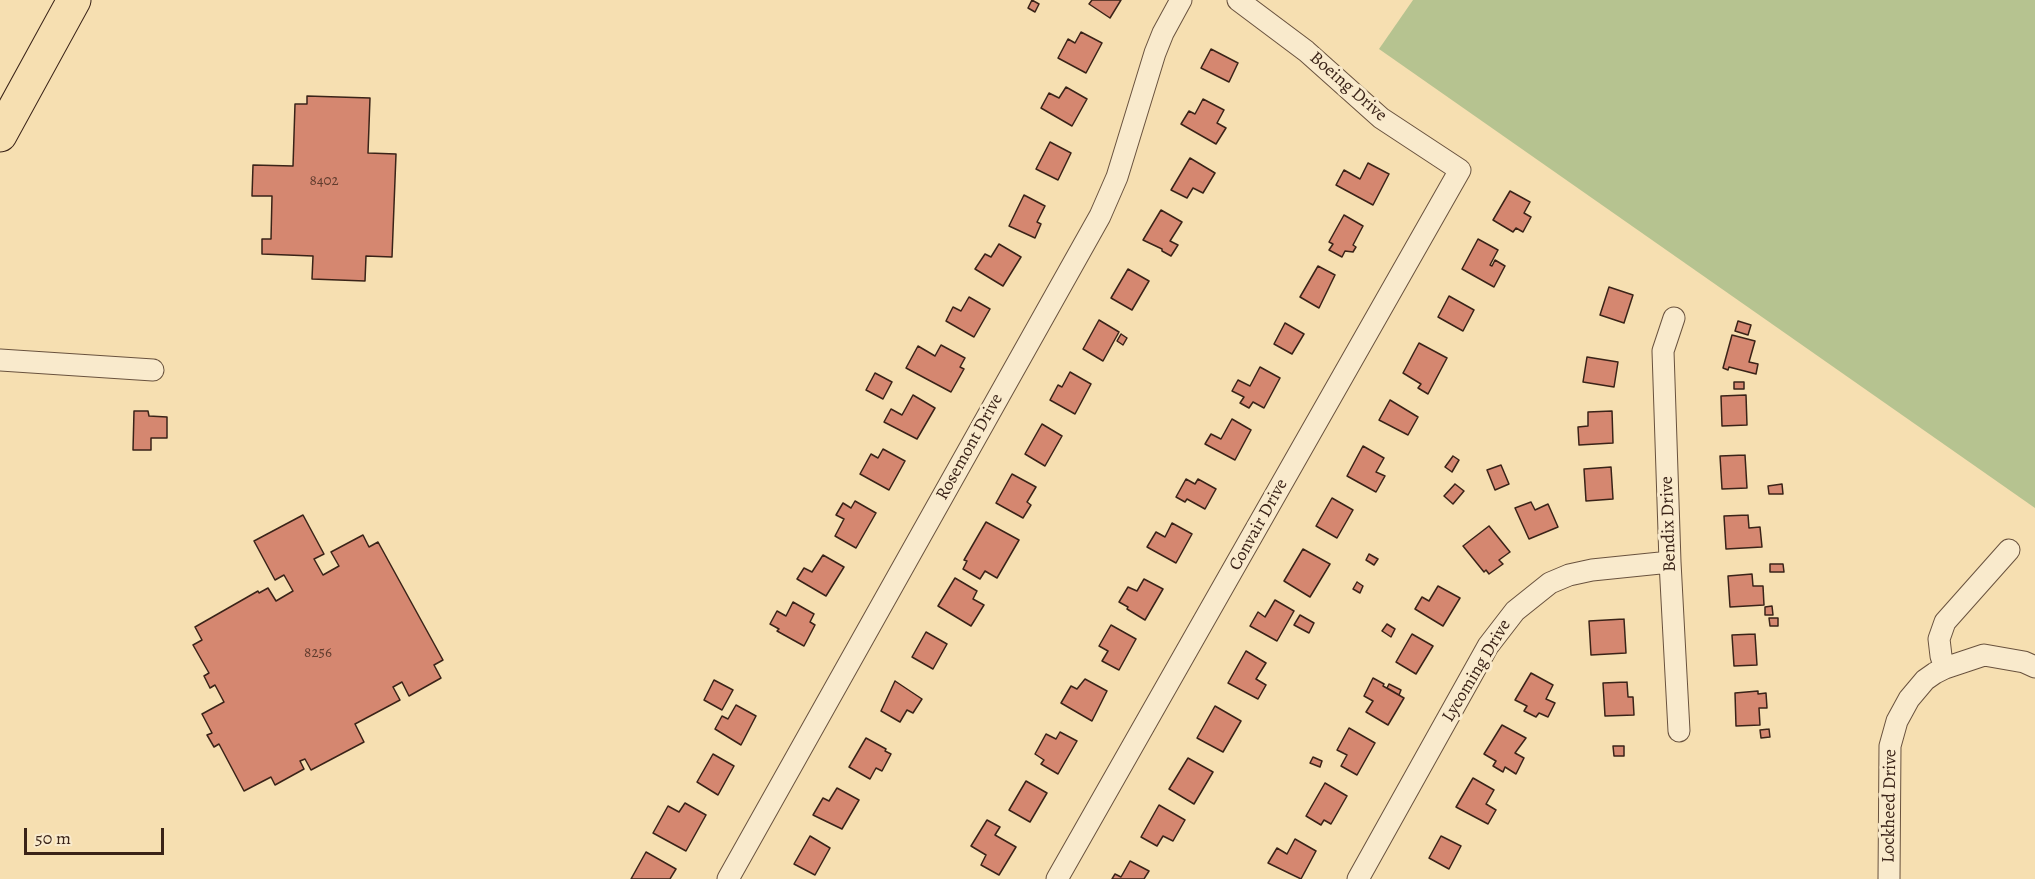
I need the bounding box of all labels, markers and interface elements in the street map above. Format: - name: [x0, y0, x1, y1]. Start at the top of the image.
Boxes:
- street label: Boeing Drive: [1305, 48, 1391, 126]
- house number: 8402: [309, 172, 339, 190]
- street label: Rosemont Drive: [932, 390, 1008, 504]
- street label: Convair Drive: [1225, 475, 1293, 575]
- street label: Bendix Drive: [1657, 476, 1681, 572]
- street label: Lycoming Drive: [1438, 616, 1516, 726]
- house number: 8256: [304, 644, 332, 662]
- street label: Lockheed Drive: [1878, 749, 1902, 863]
- scale bar: [27, 816, 166, 854]
- text: 50 m: [35, 826, 71, 850]

